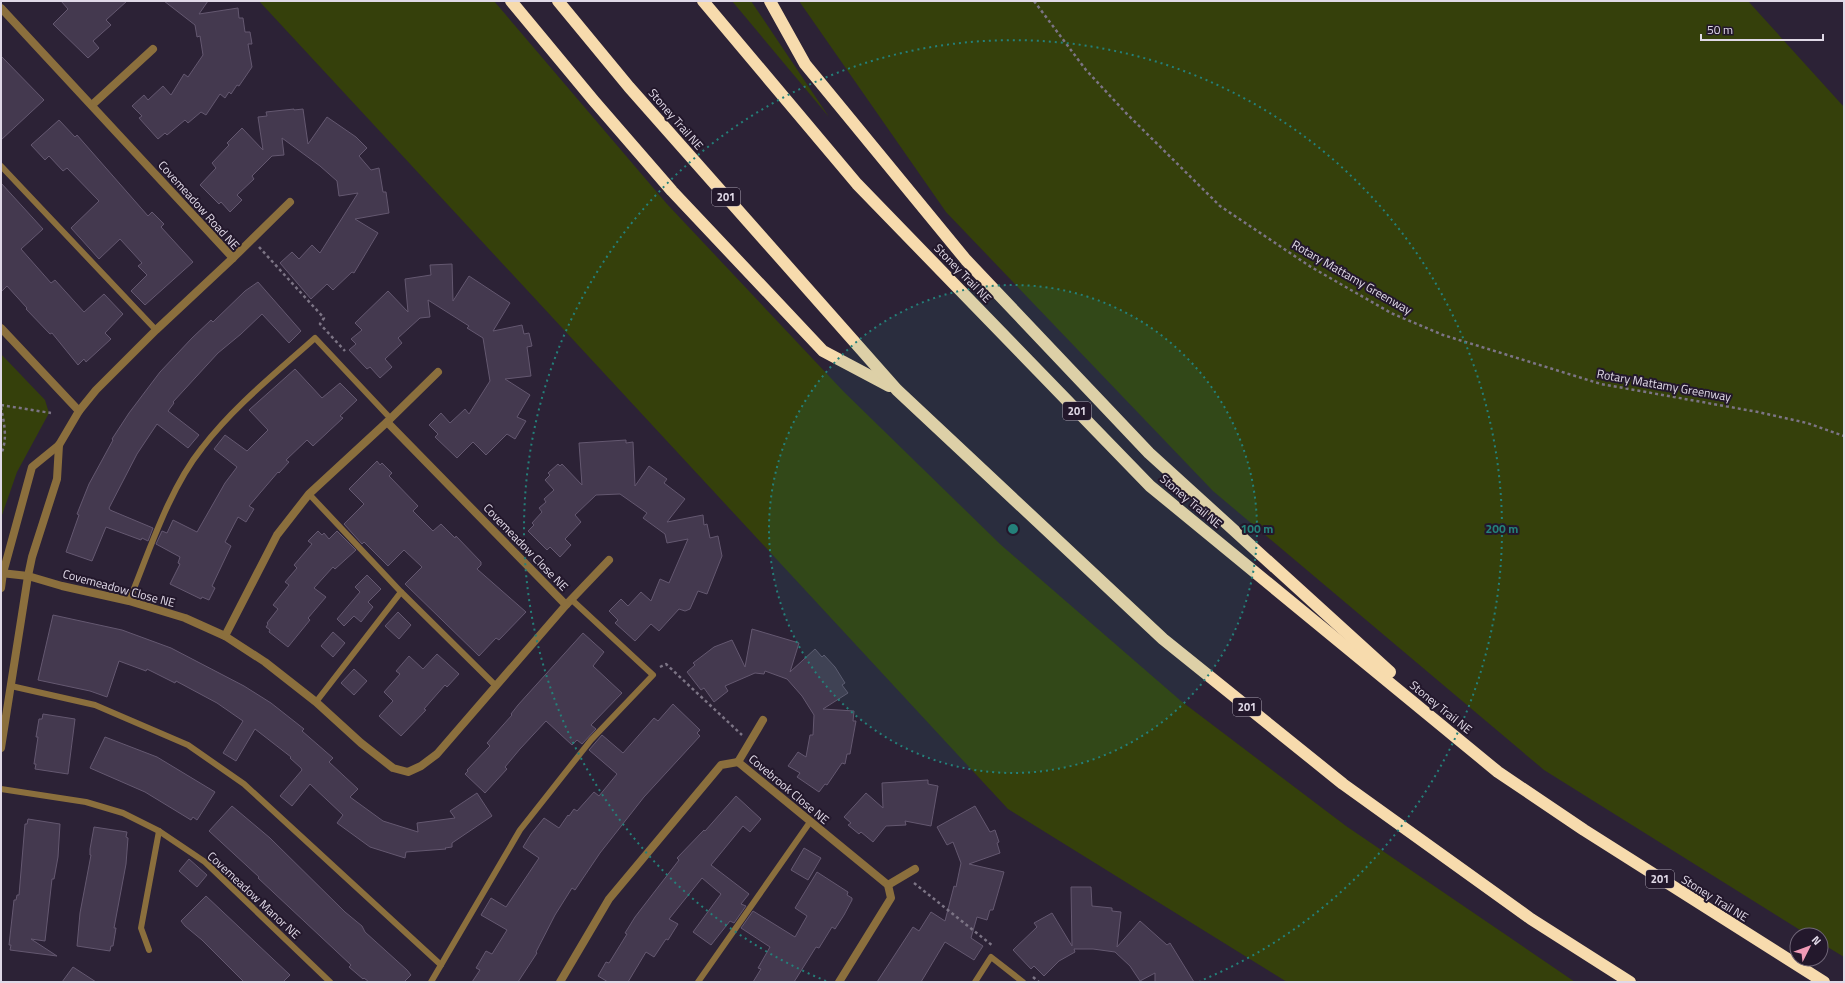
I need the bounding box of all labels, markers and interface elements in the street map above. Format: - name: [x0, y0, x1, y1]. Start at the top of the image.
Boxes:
- scale bar: [1701, 16, 1823, 42]
- text: 50 m: [1707, 20, 1733, 39]
- street label: Stoney Trail NE: [644, 84, 708, 154]
- street label: Covemeadow Road NE: [154, 156, 245, 254]
- road number: 201: [712, 188, 740, 206]
- street label: Rotary Mattamy Greenway: [1288, 235, 1416, 319]
- street label: Stoney Trail NE: [930, 239, 996, 307]
- street label: Rotary Mattamy Greenway: [1595, 364, 1733, 406]
- road number: 201: [1063, 402, 1091, 420]
- street label: Stoney Trail NE: [1156, 469, 1226, 533]
- street label: Covemeadow Close NE: [479, 499, 573, 595]
- text: 100 m: [1241, 519, 1273, 538]
- text: 200 m: [1486, 519, 1518, 538]
- centre of rings: [1006, 522, 1020, 536]
- street label: Covemeadow Close NE: [61, 564, 178, 612]
- street label: Stoney Trail NE: [1405, 676, 1477, 739]
- road number: 201: [1233, 698, 1261, 716]
- street label: Covebrook Close NE: [744, 749, 834, 829]
- street label: Covemeadow Manor NE: [203, 847, 305, 944]
- road number: 201: [1646, 870, 1674, 888]
- street label: Stoney Trail NE: [1678, 870, 1753, 926]
- north arrow: [1789, 927, 1829, 967]
- text: N: [1808, 932, 1825, 948]

